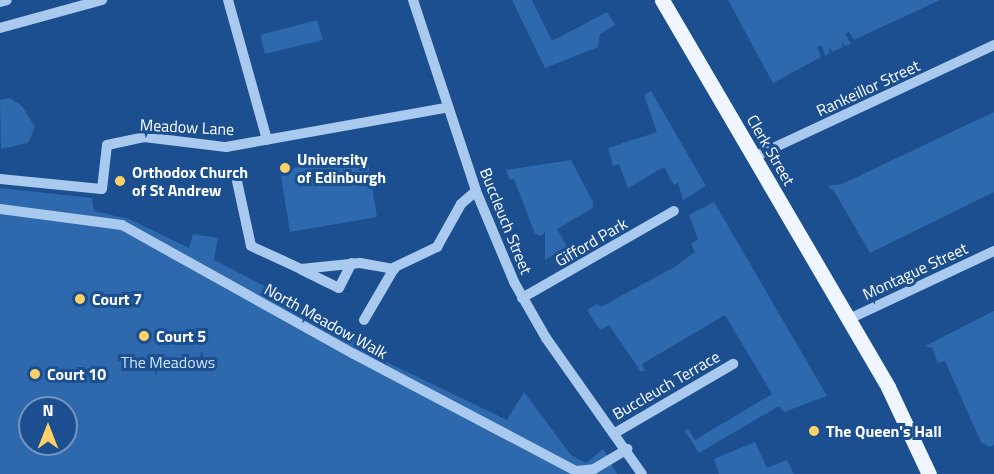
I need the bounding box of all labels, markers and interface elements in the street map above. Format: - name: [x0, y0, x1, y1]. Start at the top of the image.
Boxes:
- street label: Rankeillor Street: [813, 56, 923, 120]
- street label: Clerk Street: [743, 111, 799, 189]
- street label: Meadow Lane: [139, 115, 235, 139]
- place label: University of Edinburgh: [297, 149, 386, 187]
- marker: University of Edinburgh: [278, 161, 292, 175]
- place label: Orthodox Church of St Andrew: [132, 162, 248, 200]
- street label: Buccleuch Street: [476, 165, 536, 277]
- marker: Orthodox Church of St Andrew: [113, 174, 127, 188]
- street label: Gifford Park: [551, 214, 631, 270]
- street label: Montague Street: [859, 238, 971, 304]
- street label: North Meadow Walk: [261, 279, 391, 363]
- place label: Court 7: [92, 289, 142, 309]
- marker: Court 7: [73, 292, 87, 306]
- place label: Court 5: [156, 326, 206, 346]
- marker: Court 5: [137, 329, 151, 343]
- street label: Buccleuch Terrace: [609, 347, 723, 423]
- park label: The Meadows: [121, 352, 215, 372]
- place label: Court 10: [47, 364, 106, 384]
- marker: Court 10: [28, 367, 42, 381]
- north arrow: [18, 396, 78, 456]
- text: N: [42, 398, 54, 422]
- place label: The Queen's Hall: [826, 421, 942, 441]
- marker: The Queen's Hall: [807, 424, 821, 438]

